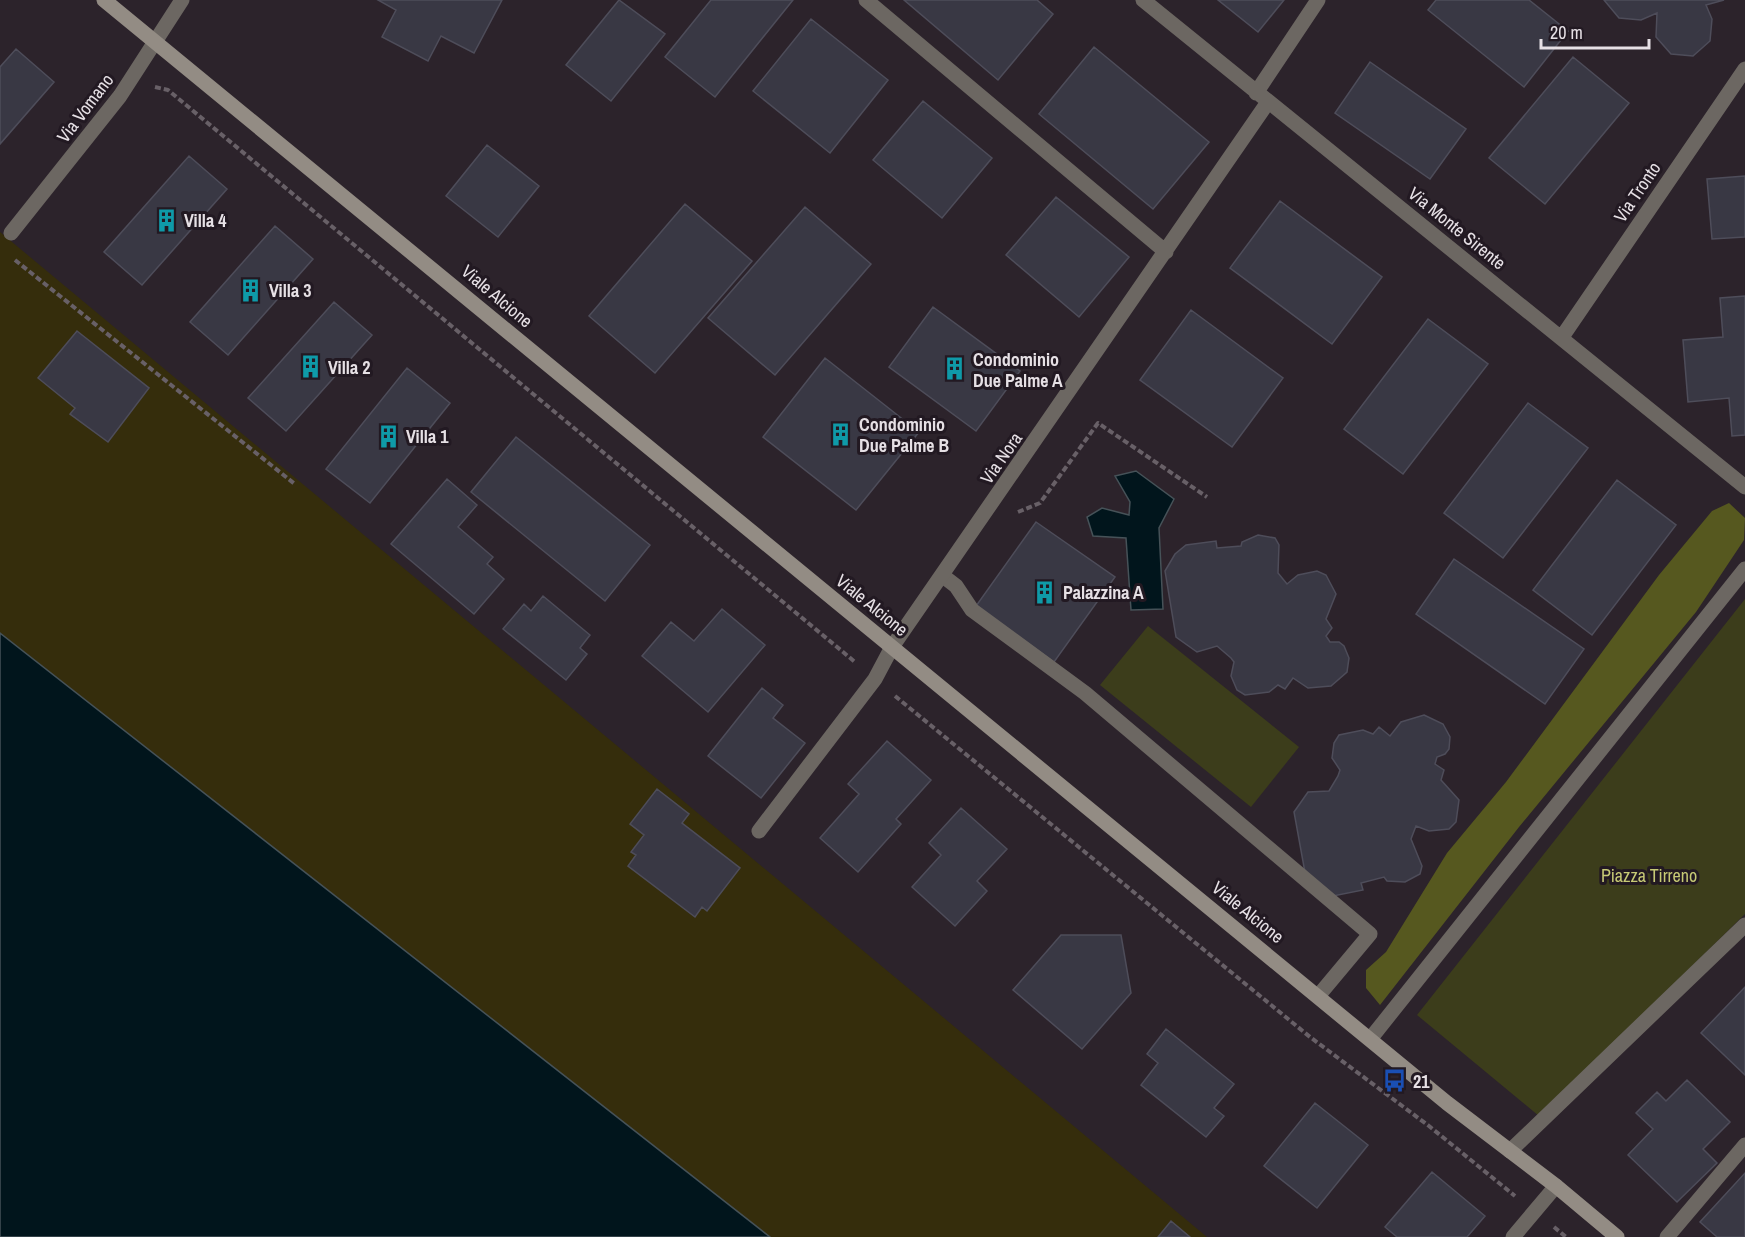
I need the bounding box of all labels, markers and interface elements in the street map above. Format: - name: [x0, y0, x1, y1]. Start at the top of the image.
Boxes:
- scale bar: [1541, 12, 1649, 50]
- text: 20 m: [1550, 20, 1583, 45]
- street label: Via Vomano: [51, 68, 119, 148]
- street label: Via Tronto: [1608, 157, 1666, 227]
- street label: Via Monte Sirente: [1403, 181, 1511, 275]
- building icon: Villa 4: [153, 207, 179, 233]
- place label: Villa 4: [184, 208, 227, 233]
- street label: Viale Alcione: [456, 259, 538, 333]
- building icon: Villa 3: [238, 277, 264, 303]
- place label: Villa 3: [269, 278, 311, 303]
- place label: Condominio Due Palme A: [973, 347, 1063, 393]
- building icon: Villa 2: [297, 354, 323, 380]
- place label: Villa 2: [328, 355, 370, 380]
- building icon: Condominio Due Palme A: [942, 356, 968, 382]
- place label: Condominio Due Palme B: [859, 412, 950, 458]
- building icon: Condominio Due Palme B: [828, 421, 854, 447]
- building icon: Villa 1: [375, 423, 401, 449]
- place label: Villa 1: [406, 424, 449, 449]
- street label: Via Nora: [974, 427, 1028, 489]
- street label: Viale Alcione: [831, 568, 913, 642]
- building icon: Palazzina A: [1032, 579, 1058, 605]
- place label: Palazzina A: [1063, 580, 1144, 605]
- park label: Piazza Tirreno: [1601, 863, 1697, 888]
- street label: Viale Alcione: [1207, 875, 1289, 949]
- bus stop icon: 21: [1382, 1068, 1408, 1094]
- place label: 21: [1413, 1069, 1430, 1094]

